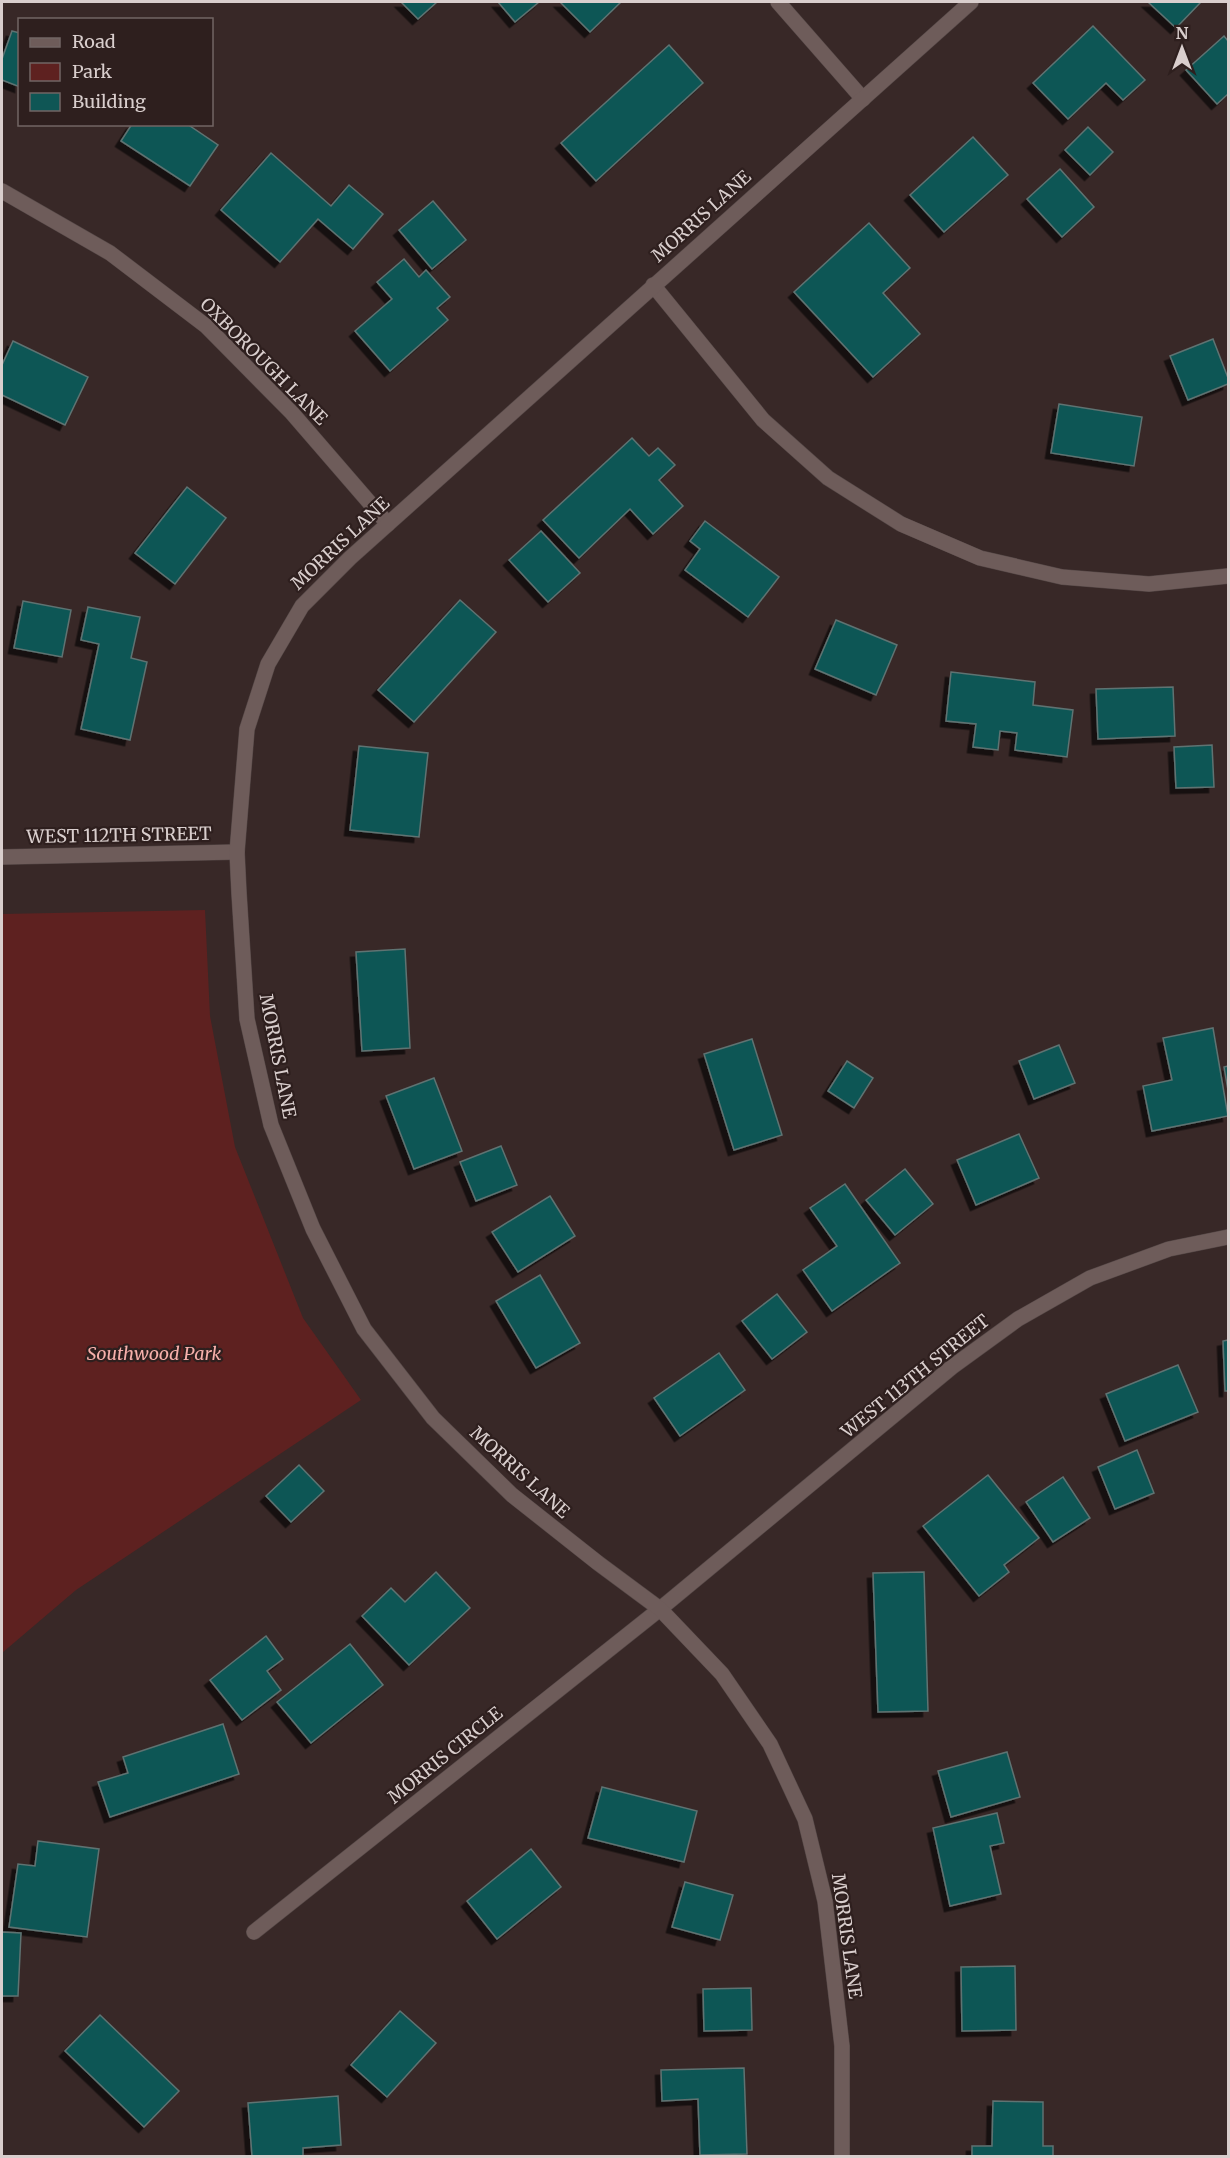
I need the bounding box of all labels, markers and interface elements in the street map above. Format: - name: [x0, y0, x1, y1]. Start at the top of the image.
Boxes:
- legend: [18, 18, 213, 126]
- north arrow: [1152, 18, 1212, 78]
- text: N: [1176, 23, 1189, 43]
- text: Road: [72, 30, 116, 53]
- text: Park: [72, 60, 113, 83]
- text: Building: [72, 90, 146, 113]
- street label: MORRIS LANE: [646, 165, 756, 267]
- street label: OXBOROUGH LANE: [195, 292, 333, 430]
- street label: MORRIS LANE: [286, 491, 394, 594]
- street label: WEST 112TH STREET: [25, 822, 212, 848]
- street label: MORRIS LANE: [255, 992, 301, 1121]
- street label: WEST 113TH STREET: [835, 1309, 994, 1444]
- park label: Southwood Park: [87, 1342, 222, 1365]
- street label: MORRIS LANE: [465, 1421, 575, 1523]
- street label: MORRIS CIRCLE: [383, 1701, 508, 1808]
- street label: MORRIS LANE: [827, 1872, 867, 2001]

